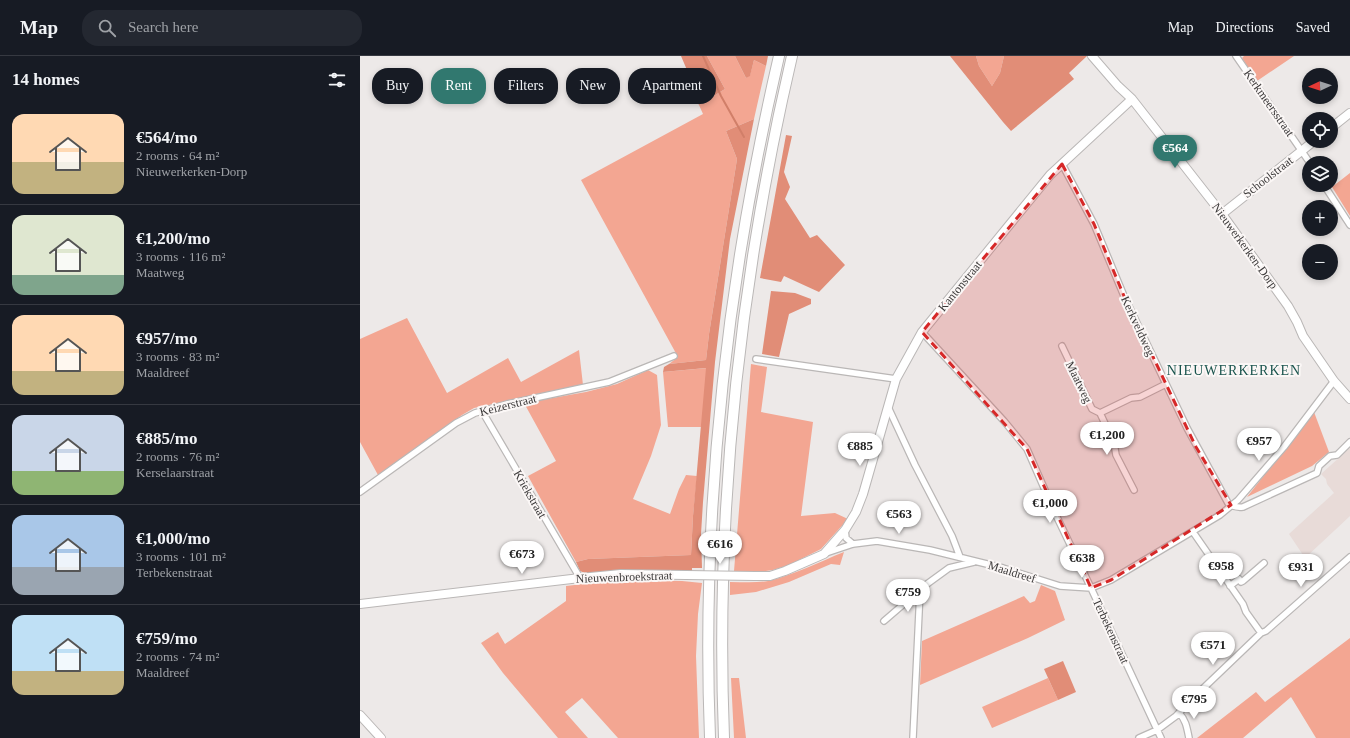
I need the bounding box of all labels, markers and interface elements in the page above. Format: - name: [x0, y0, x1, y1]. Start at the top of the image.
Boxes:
- search box: [82, 10, 362, 46]
- text: Map: [20, 17, 58, 38]
- icon: search: [96, 17, 118, 39]
- text: Search here: [128, 19, 198, 35]
- text: Map: [1168, 20, 1193, 35]
- text: Directions: [1215, 20, 1274, 35]
- text: Saved: [1296, 20, 1330, 35]
- street label: Kerkmeersstraat: [1241, 67, 1298, 140]
- chip: Buy: [372, 68, 423, 104]
- chip: Rent: [431, 68, 486, 104]
- chip: Filters: [494, 68, 558, 104]
- chip: New: [566, 68, 620, 104]
- chip: Apartment: [628, 68, 716, 104]
- north arrow: [1302, 68, 1338, 104]
- map controls: [1302, 68, 1338, 280]
- icon: filters: [326, 69, 348, 91]
- text: 14 homes: [12, 70, 80, 89]
- button: locate: [1302, 112, 1338, 148]
- text: €564/mo: [136, 128, 197, 147]
- icon: home: [44, 130, 92, 178]
- pin: €564: [1151, 135, 1199, 169]
- text: €564: [1162, 140, 1188, 155]
- text: 2 rooms · 64 m²: [136, 148, 219, 163]
- street label: Schoolstraat: [1240, 153, 1296, 201]
- button: layers: [1302, 156, 1338, 192]
- text: Nieuwerkerken-Dorp: [136, 164, 247, 179]
- street label: Nieuwerkerken-Dorp: [1209, 200, 1281, 292]
- button: +: [1302, 200, 1338, 236]
- text: €1,200/mo: [136, 229, 210, 248]
- icon: home: [44, 231, 92, 279]
- button: −: [1302, 244, 1338, 280]
- text: 3 rooms · 116 m²: [136, 249, 225, 264]
- street label: Kantonstraat: [935, 257, 985, 314]
- text: Maatweg: [136, 265, 184, 280]
- street label: Kerkveldweg: [1118, 294, 1158, 358]
- text: €957/mo: [136, 329, 197, 348]
- icon: home: [44, 331, 92, 379]
- text: 3 rooms · 83 m²: [136, 349, 219, 364]
- street label: Maatweg: [1063, 359, 1095, 405]
- district label: NIEUWERKERKEN: [1167, 363, 1301, 378]
- text: Maaldreef: [136, 365, 189, 380]
- street label: Keizerstraat: [478, 391, 538, 419]
- pin: €1,200: [1074, 422, 1140, 456]
- text: €1,200: [1089, 427, 1125, 442]
- pin: €957: [1235, 428, 1283, 462]
- text: €885/mo: [136, 429, 197, 448]
- icon: home: [44, 431, 92, 479]
- pin: €885: [836, 433, 884, 467]
- text: €957: [1246, 433, 1272, 448]
- text: €885: [847, 438, 873, 453]
- text: 2 rooms · 76 m²: [136, 449, 219, 464]
- text: Kerselaarstraat: [136, 465, 214, 480]
- street label: Kriekstraat: [511, 467, 550, 521]
- pin: €1,000: [1017, 490, 1083, 524]
- text: €1,000: [1032, 495, 1068, 510]
- pin: €563: [875, 501, 923, 535]
- text: €563: [886, 506, 912, 521]
- text: €1,000/mo: [136, 529, 210, 548]
- icon: home: [44, 531, 92, 579]
- pin: €616: [696, 531, 744, 565]
- text: €616: [707, 536, 733, 551]
- pin: €673: [498, 541, 546, 575]
- pin: €638: [1058, 545, 1106, 579]
- text: €673: [509, 546, 535, 561]
- text: 3 rooms · 101 m²: [136, 549, 226, 564]
- text: €638: [1069, 550, 1095, 565]
- pin: €958: [1197, 553, 1245, 587]
- pin: €931: [1277, 554, 1325, 588]
- street label: Maaldreef: [986, 558, 1038, 586]
- text: €958: [1208, 558, 1234, 573]
- text: €931: [1288, 559, 1314, 574]
- text: Terbekenstraat: [136, 565, 212, 580]
- street label: Nieuwenbroekstraat: [575, 568, 673, 586]
- pin: €759: [884, 579, 932, 613]
- text: €759: [895, 584, 921, 599]
- street label: Terbekenstraat: [1090, 596, 1133, 666]
- text: €759/mo: [136, 629, 197, 648]
- icon: home: [44, 631, 92, 679]
- pin: €571: [1189, 632, 1237, 666]
- text: €571: [1200, 637, 1226, 652]
- text: 2 rooms · 74 m²: [136, 649, 219, 664]
- text: Maaldreef: [136, 665, 189, 680]
- pin: €795: [1170, 686, 1218, 720]
- text: €795: [1181, 691, 1207, 706]

